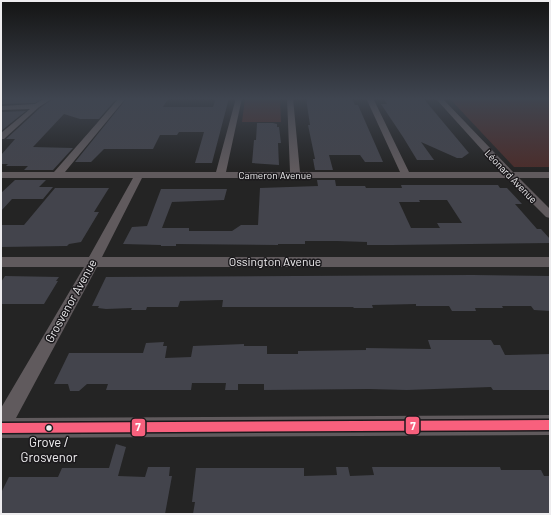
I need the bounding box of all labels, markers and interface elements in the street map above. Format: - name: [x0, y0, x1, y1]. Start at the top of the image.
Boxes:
- street label: Léonard Avenue: [482, 147, 540, 205]
- street label: Cameron Avenue: [239, 169, 311, 181]
- street label: Ossington Avenue: [229, 254, 321, 268]
- street label: Grosvenor Avenue: [41, 256, 99, 345]
- line badge: 7: [405, 416, 420, 435]
- line badge: 7: [131, 418, 146, 437]
- text: 7: [410, 419, 416, 432]
- text: 7: [135, 420, 141, 433]
- marker: Grove / Grosvenor: [44, 423, 54, 433]
- place label: Grove / Grosvenor: [20, 434, 78, 465]

